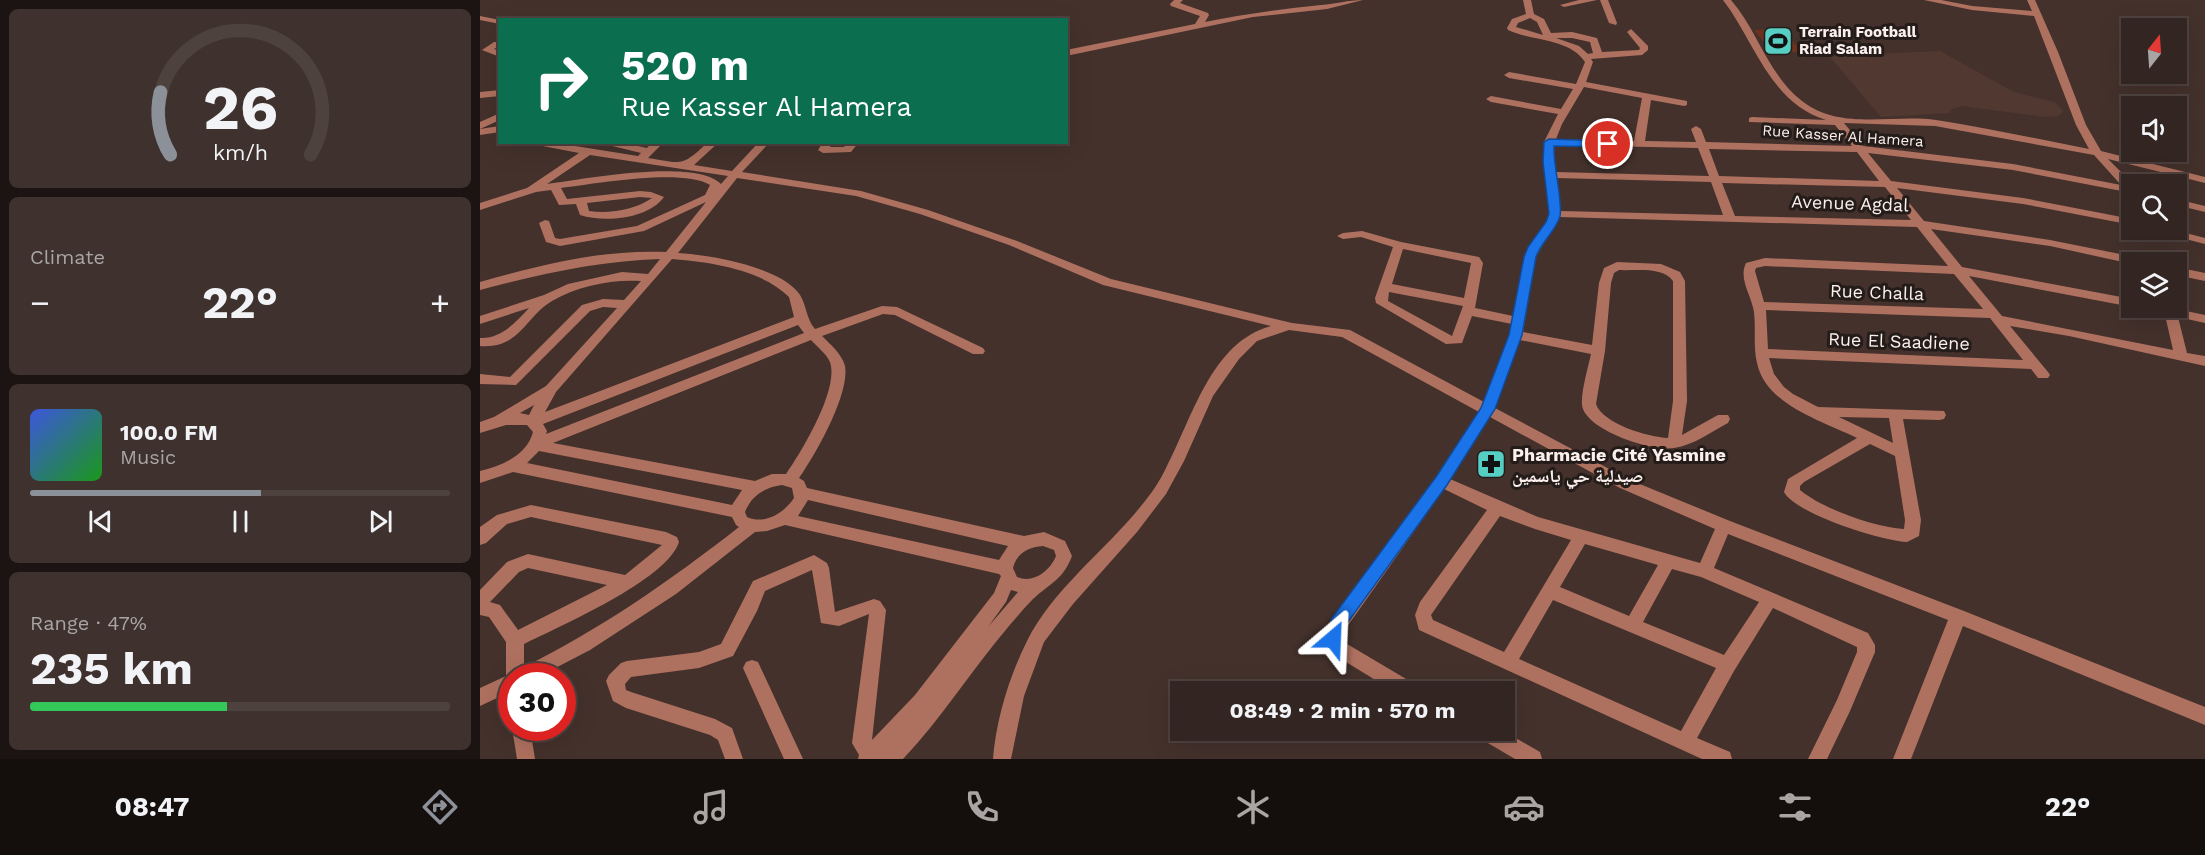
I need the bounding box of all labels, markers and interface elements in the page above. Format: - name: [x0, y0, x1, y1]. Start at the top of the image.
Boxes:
- north arrow: [2121, 18, 2187, 84]
- map controls: [2121, 18, 2187, 318]
- place label: Terrain Football Riad Salam: [1799, 23, 1917, 58]
- sports icon: Terrain Football Riad Salam: [1762, 25, 1794, 57]
- text: 520 m: [621, 41, 749, 90]
- icon: right: [522, 42, 600, 120]
- text: 26: [202, 71, 278, 144]
- text: Rue Kasser Al Hamera: [621, 91, 912, 123]
- button: sound: [2121, 96, 2187, 162]
- pin: [1582, 118, 1633, 169]
- street label: Rue Kasser Al Hamera: [1762, 121, 1925, 151]
- icon: arrive: [1591, 127, 1624, 160]
- text: km/h: [212, 141, 268, 166]
- button: search: [2121, 174, 2187, 240]
- street label: Avenue Agdal: [1791, 190, 1910, 216]
- text: Climate: [30, 245, 105, 269]
- button: layers: [2121, 252, 2187, 318]
- text: 22°: [202, 276, 278, 329]
- street label: Rue Challa: [1830, 280, 1924, 304]
- text: −: [30, 283, 50, 322]
- text: +: [430, 283, 450, 322]
- street label: Rue El Saadiene: [1828, 328, 1970, 354]
- text: 100.0 FM: [120, 420, 218, 445]
- place label: Pharmacie Cité Yasmine صيدلية حي ياسمين: [1512, 444, 1726, 490]
- text: Music: [120, 445, 176, 469]
- pharmacy icon: Pharmacie Cité Yasmine صيدلية حي ياسمين: [1475, 448, 1507, 480]
- icon: previous: [84, 505, 117, 538]
- icon: pause: [224, 505, 257, 538]
- icon: next: [364, 505, 397, 538]
- position arrow: [1301, 607, 1365, 671]
- text: Range · 47%: [30, 611, 147, 635]
- text: 235 km: [30, 642, 193, 695]
- speed limit sign: 30: [498, 663, 576, 741]
- text: 08:49 · 2 min · 570 m: [1230, 698, 1455, 723]
- icon: directions: [419, 786, 461, 828]
- icon: music: [690, 786, 732, 828]
- icon: phone: [961, 786, 1003, 828]
- icon: climate: [1232, 786, 1274, 828]
- icon: car: [1503, 786, 1545, 828]
- icon: filters: [1774, 786, 1816, 828]
- text: 08:47: [115, 791, 190, 823]
- text: 22°: [2045, 791, 2090, 823]

